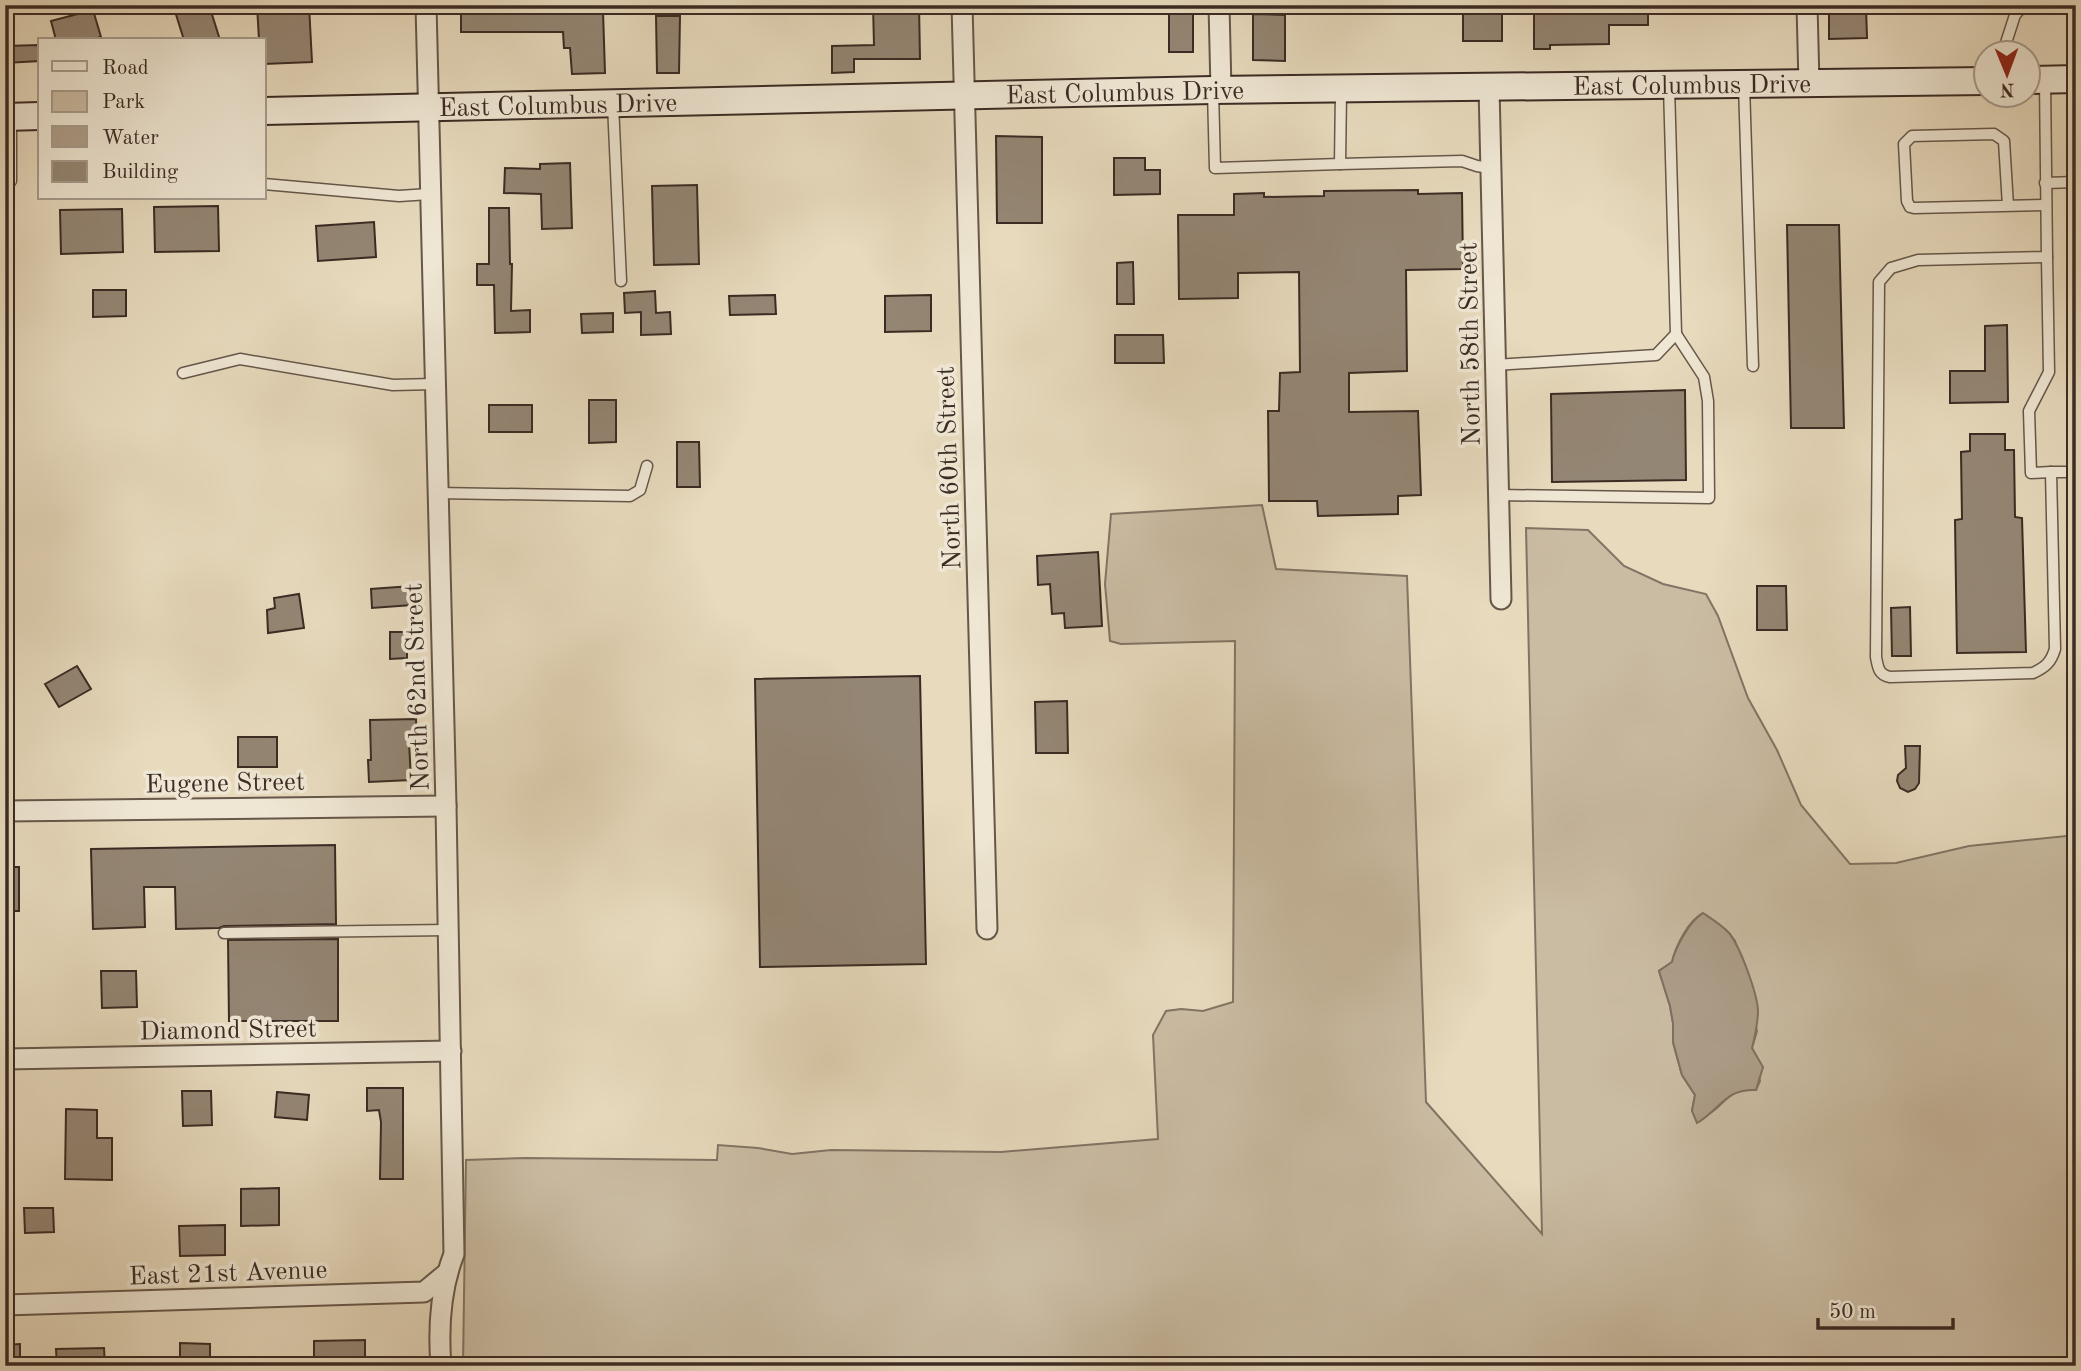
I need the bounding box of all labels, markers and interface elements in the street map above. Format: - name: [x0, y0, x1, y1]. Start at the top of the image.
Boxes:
- legend: [38, 38, 266, 200]
- north arrow: [1972, 38, 2042, 108]
- text: Road: [102, 58, 149, 79]
- street label: East Columbus Drive: [1572, 72, 1811, 101]
- street label: East Columbus Drive: [1005, 79, 1244, 110]
- text: N: [1999, 79, 2015, 98]
- street label: East Columbus Drive: [438, 91, 678, 122]
- text: Park: [102, 92, 145, 113]
- text: Water: [102, 128, 159, 149]
- text: Building: [102, 162, 179, 183]
- street label: North 58th Street: [1456, 242, 1486, 446]
- street label: North 60th Street: [933, 366, 967, 570]
- street label: North 62nd Street: [401, 583, 435, 791]
- street label: Eugene Street: [145, 770, 305, 798]
- street label: Diamond Street: [139, 1016, 317, 1046]
- street label: East 21st Avenue: [128, 1258, 328, 1290]
- scale bar: [1818, 1287, 1953, 1331]
- text: 50 m: [1829, 1302, 1876, 1323]

